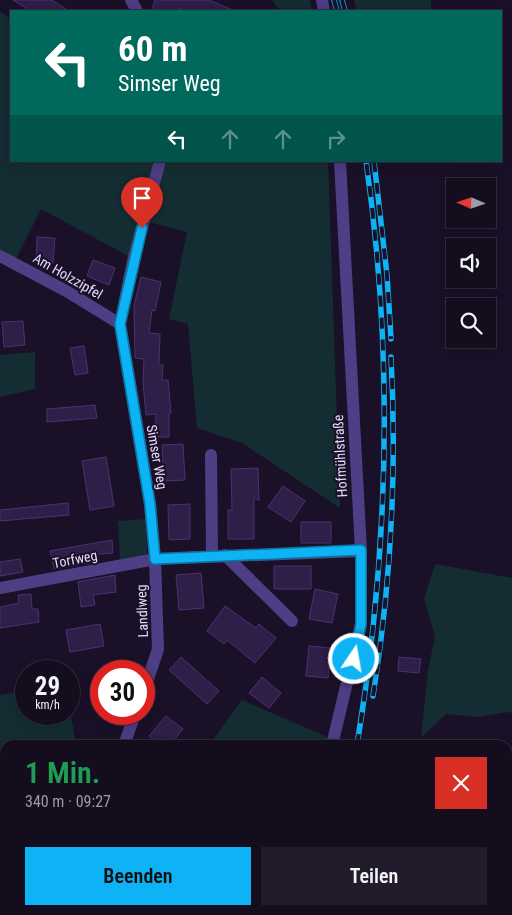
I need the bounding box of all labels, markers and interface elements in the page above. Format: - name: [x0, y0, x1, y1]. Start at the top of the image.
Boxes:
- text: 60 m: [118, 29, 187, 70]
- icon: left: [35, 30, 100, 95]
- text: Simser Weg: [118, 71, 221, 96]
- icon: left: [163, 125, 191, 153]
- icon: ahead: [216, 125, 244, 153]
- icon: ahead: [269, 125, 297, 153]
- icon: right: [322, 125, 350, 153]
- pin: [121, 177, 163, 228]
- north arrow: [446, 178, 496, 228]
- map controls: [446, 178, 496, 348]
- icon: arrive: [128, 184, 156, 212]
- button: sound: [446, 238, 496, 288]
- street label: Am Holzzipfel: [31, 250, 105, 302]
- button: search: [446, 298, 496, 348]
- street label: Hofmühlstraße: [330, 414, 350, 498]
- street label: Simser Weg: [143, 423, 171, 491]
- street label: Torfweg: [51, 547, 99, 571]
- street label: Landlweg: [133, 584, 151, 638]
- position arrow: [327, 632, 379, 684]
- speed limit sign: 30: [90, 660, 155, 725]
- text: 29: [35, 672, 60, 701]
- text: km/h: [35, 698, 60, 712]
- text: 1 Min.: [25, 755, 100, 790]
- button: close: [435, 757, 487, 809]
- text: 340 m · 09:27: [25, 792, 111, 811]
- button: Beenden: [25, 847, 251, 905]
- button: Teilen: [261, 847, 487, 905]

